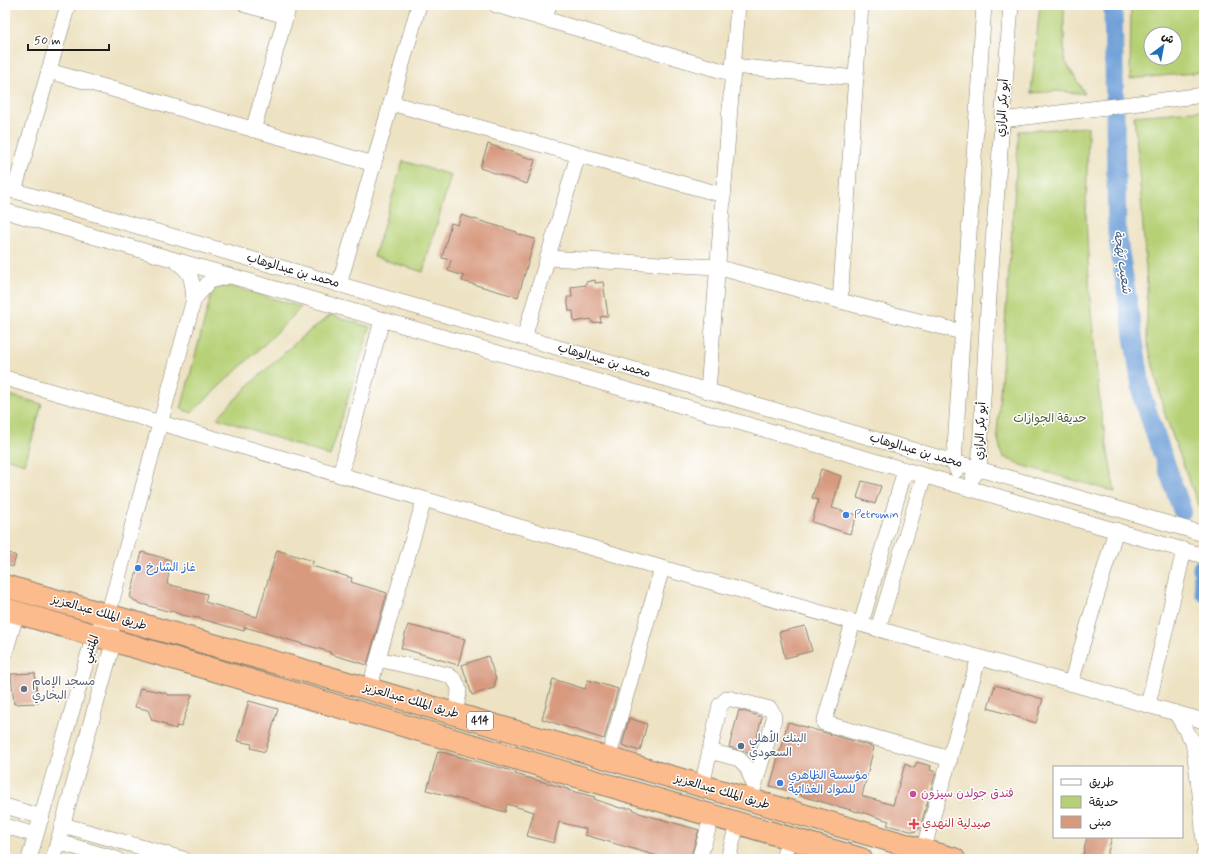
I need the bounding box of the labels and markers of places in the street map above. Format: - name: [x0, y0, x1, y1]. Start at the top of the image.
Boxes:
- place label: Petromin: [854, 507, 899, 523]
- marker: Petromin: [841, 510, 851, 520]
- place label: غاز الشارخ: [146, 560, 196, 576]
- marker: غاز الشارخ: [133, 563, 143, 573]
- place label: مسجد الإمام البخاري: [32, 674, 95, 704]
- marker: مسجد الإمام البخاري: [19, 684, 29, 694]
- place label: البنك الأهلي السعودي: [749, 730, 807, 761]
- marker: البنك الأهلي السعودي: [736, 741, 746, 751]
- place label: مؤسسة الظاهري للمواد الغذائية: [788, 768, 868, 798]
- marker: مؤسسة الظاهري للمواد الغذائية: [775, 778, 785, 788]
- place label: فندق جولدن سيزون: [921, 786, 1014, 802]
- marker: فندق جولدن سيزون: [908, 789, 918, 799]
- place label: صيدلية النهدي: [922, 816, 991, 832]
- marker: صيدلية النهدي: [909, 819, 919, 829]

